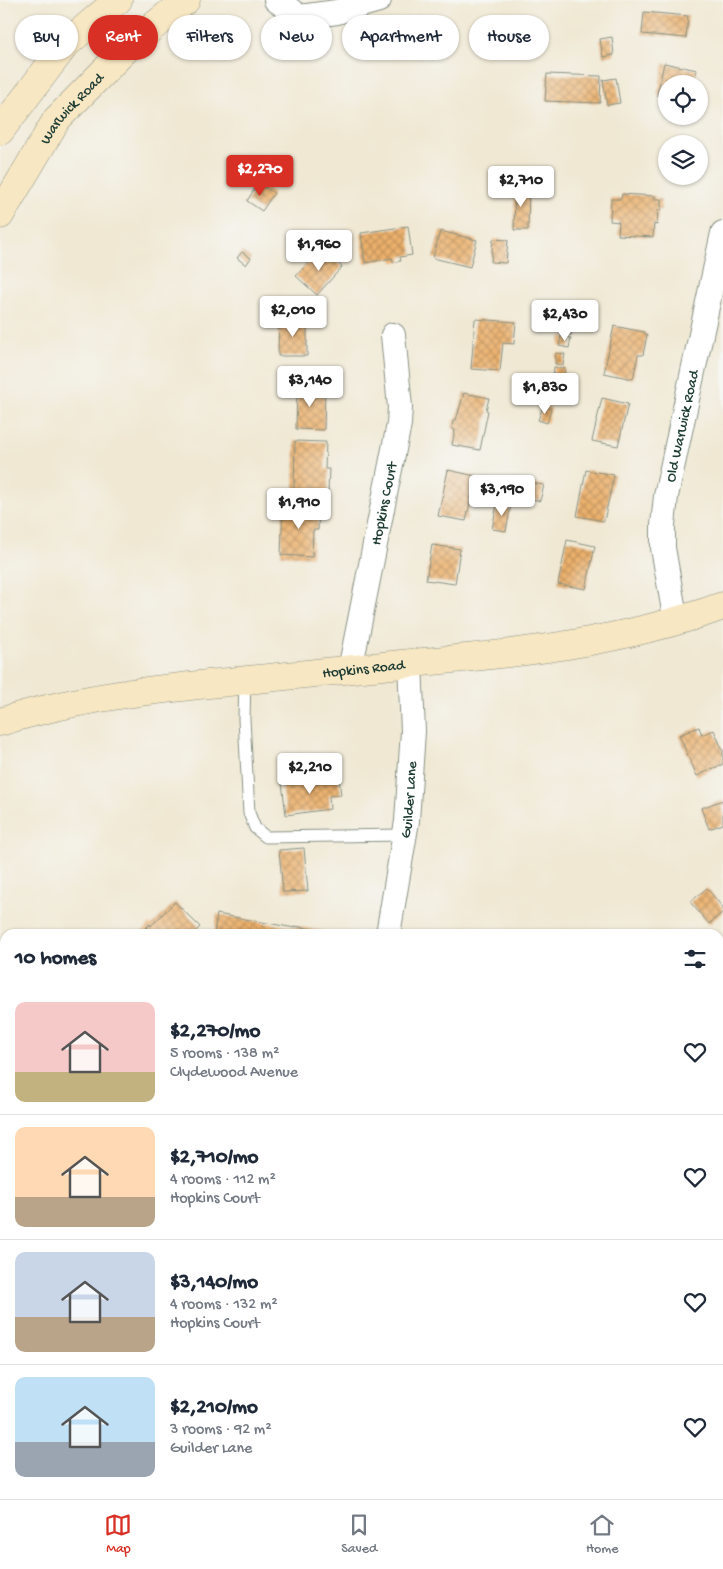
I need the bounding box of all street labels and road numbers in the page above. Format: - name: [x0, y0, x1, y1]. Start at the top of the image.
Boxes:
- street label: Warwick Road: [37, 69, 109, 148]
- street label: Old Warwick Road: [662, 367, 704, 484]
- street label: Hopkins Court: [368, 459, 403, 547]
- street label: Hopkins Road: [321, 657, 407, 683]
- street label: Guilder Lane: [397, 760, 422, 840]

